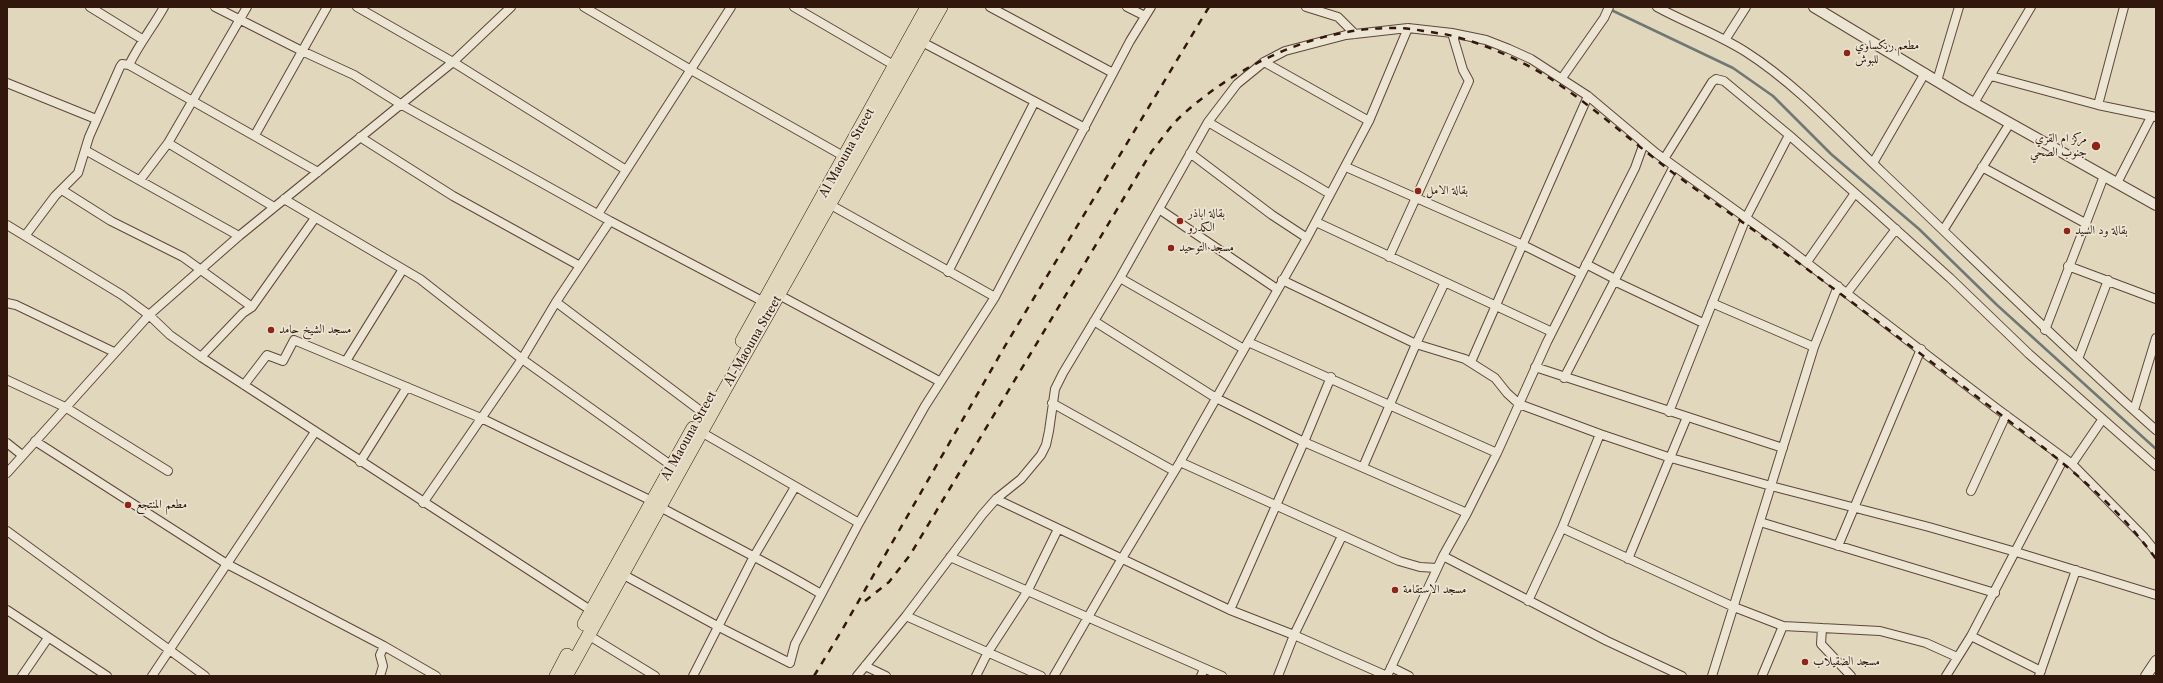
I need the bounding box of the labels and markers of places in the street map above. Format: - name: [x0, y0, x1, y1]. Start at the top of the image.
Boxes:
- place label: مطعم ريكساوي للبوش: [1855, 39, 1919, 67]
- marker: مطعم ريكساوي للبوش: [1842, 48, 1852, 58]
- place label: مركز ام القري جنوب الصحي: [2030, 132, 2087, 160]
- marker: مركز ام القري جنوب الصحي: [2090, 140, 2102, 152]
- place label: بقالة الامل: [1426, 184, 1468, 198]
- marker: بقالة الامل: [1413, 186, 1423, 196]
- place label: بقالة اباذر الكدرو: [1188, 207, 1225, 235]
- marker: بقالة اباذر الكدرو: [1175, 216, 1185, 226]
- place label: بقالة ود السيد: [2075, 224, 2128, 238]
- marker: بقالة ود السيد: [2062, 226, 2072, 236]
- place label: مسجد التوحيد: [1179, 241, 1234, 255]
- marker: مسجد التوحيد: [1166, 243, 1176, 253]
- place label: مسجد الشيخ حامد: [279, 323, 351, 337]
- marker: مسجد الشيخ حامد: [266, 325, 276, 335]
- place label: مطعم المنتجع: [136, 498, 187, 512]
- marker: مطعم المنتجع: [123, 500, 133, 510]
- place label: مسجد الاستقامة: [1403, 583, 1466, 597]
- marker: مسجد الاستقامة: [1390, 585, 1400, 595]
- place label: مسجد الضقيلاب: [1813, 655, 1880, 669]
- marker: مسجد الضقيلاب: [1800, 657, 1810, 667]

